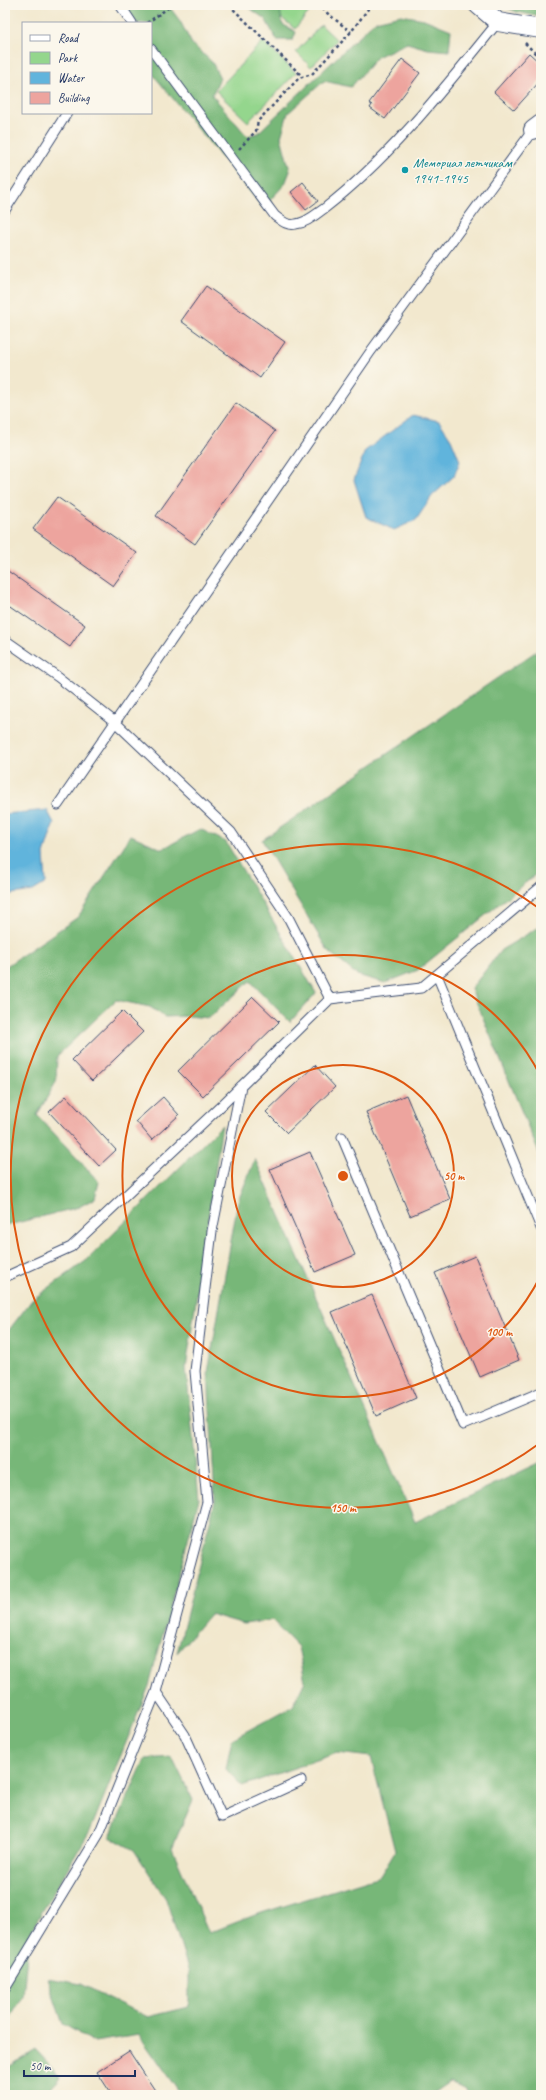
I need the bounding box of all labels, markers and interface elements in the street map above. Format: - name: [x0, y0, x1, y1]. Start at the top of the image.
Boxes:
- legend: [22, 22, 152, 114]
- text: Road: [58, 30, 80, 46]
- text: Park: [58, 50, 79, 66]
- text: Water: [58, 70, 86, 86]
- text: Building: [58, 90, 90, 106]
- place label: Мемориал летчикам 1941-1945: [413, 154, 513, 187]
- marker: Мемориал летчикам 1941-1945: [400, 165, 410, 175]
- text: 50 m: [444, 1168, 465, 1184]
- centre of rings: [336, 1169, 350, 1183]
- text: 100 m: [486, 1324, 513, 1340]
- text: 150 m: [330, 1500, 357, 1516]
- scale bar: [24, 2052, 135, 2078]
- text: 50 m: [30, 2058, 52, 2074]

